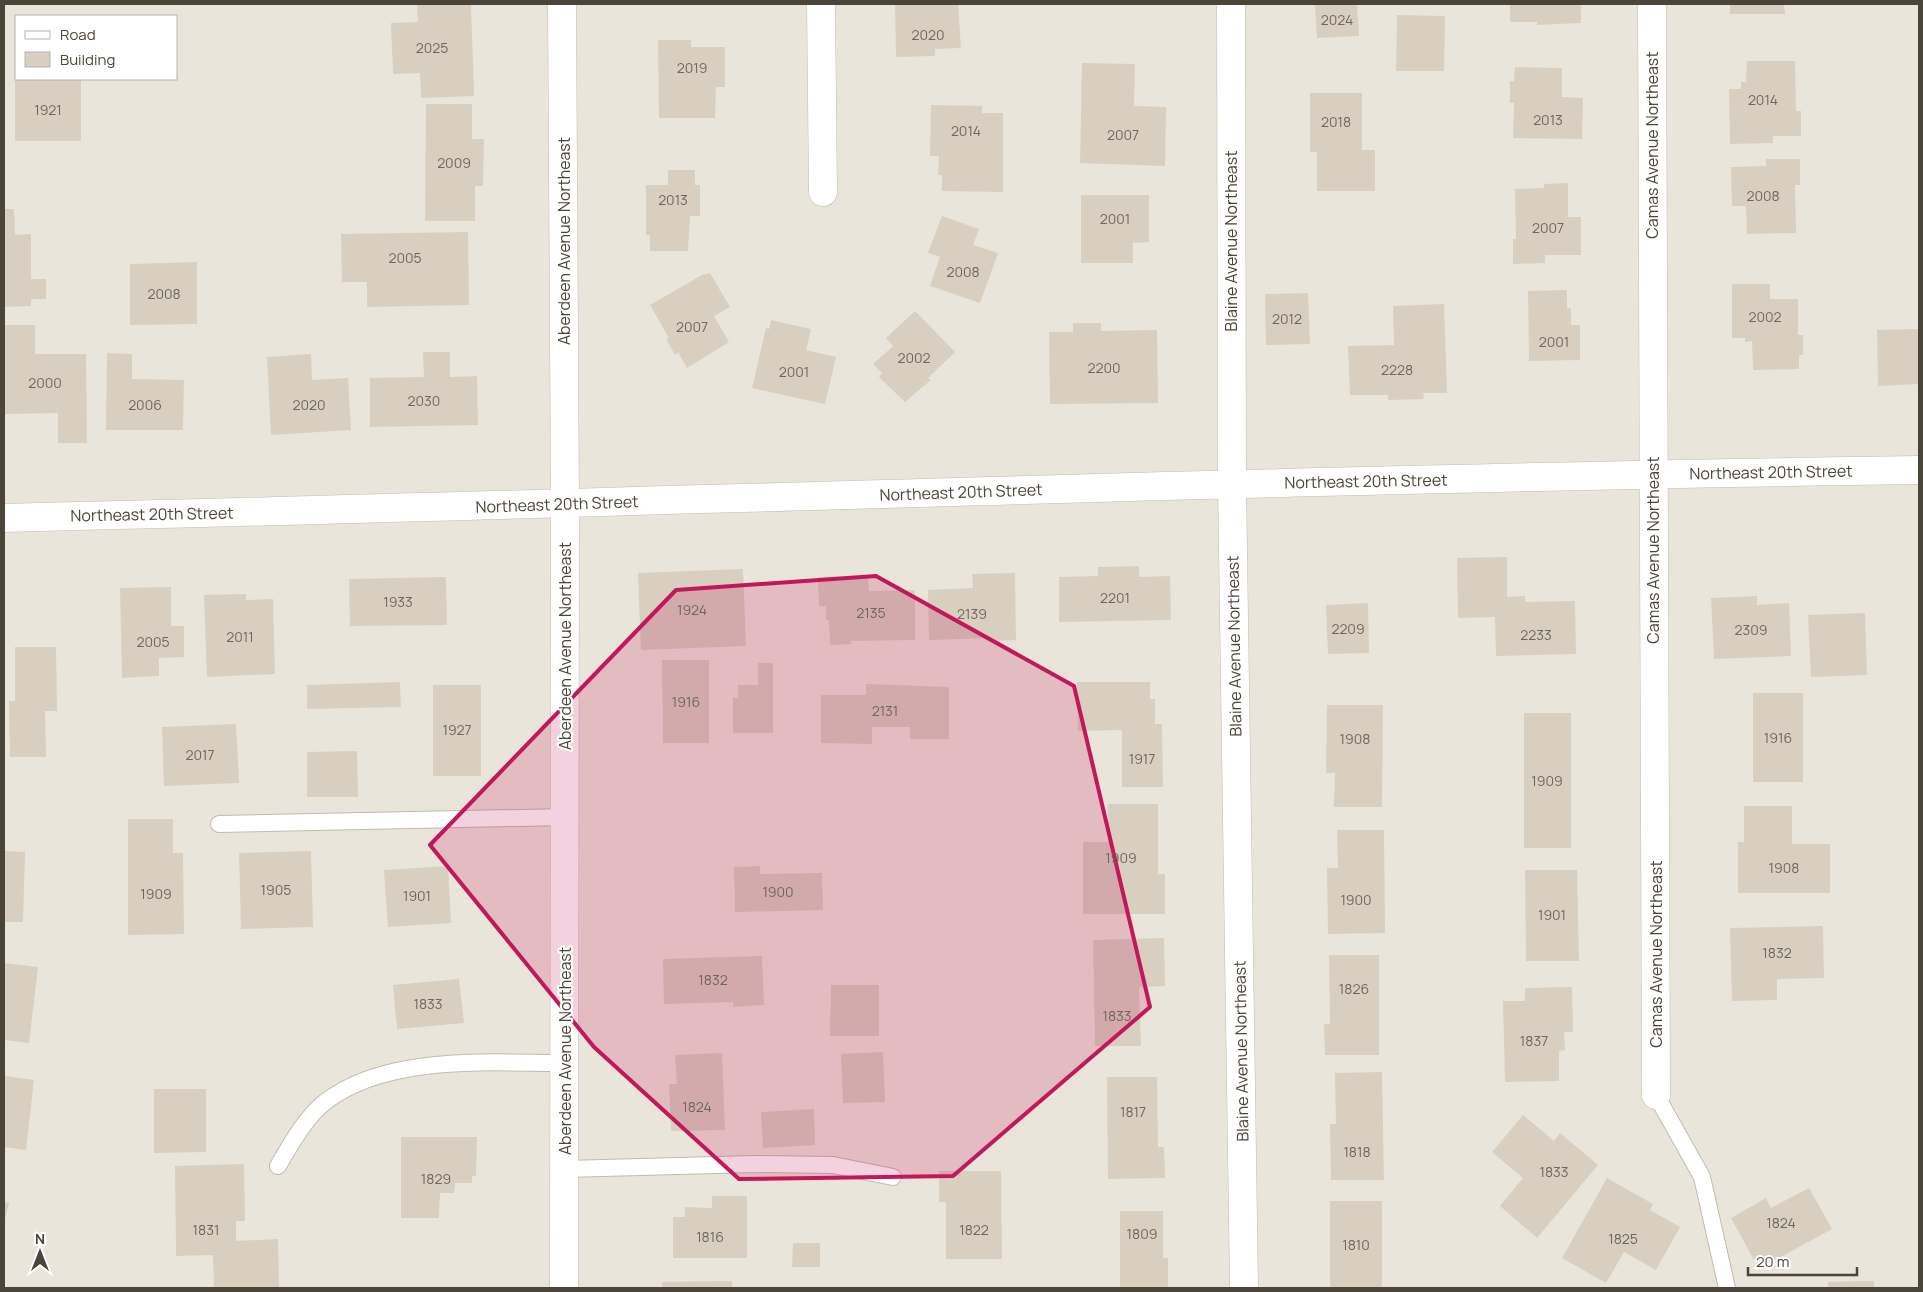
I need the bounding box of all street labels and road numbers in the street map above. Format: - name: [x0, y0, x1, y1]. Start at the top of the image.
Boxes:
- street label: Camas Avenue Northeast: [1641, 51, 1663, 239]
- street label: Aberdeen Avenue Northeast: [553, 137, 575, 345]
- street label: Blaine Avenue Northeast: [1220, 150, 1242, 332]
- street label: Camas Avenue Northeast: [1642, 456, 1664, 644]
- street label: Northeast 20th Street: [1689, 460, 1853, 484]
- street label: Northeast 20th Street: [1284, 469, 1448, 493]
- street label: Northeast 20th Street: [879, 478, 1043, 506]
- street label: Northeast 20th Street: [475, 490, 639, 518]
- street label: Northeast 20th Street: [70, 502, 234, 526]
- street label: Aberdeen Avenue Northeast: [554, 542, 576, 750]
- street label: Blaine Avenue Northeast: [1221, 555, 1247, 737]
- street label: Camas Avenue Northeast: [1645, 860, 1667, 1048]
- street label: Aberdeen Avenue Northeast: [554, 947, 576, 1155]
- street label: Blaine Avenue Northeast: [1228, 960, 1254, 1142]

